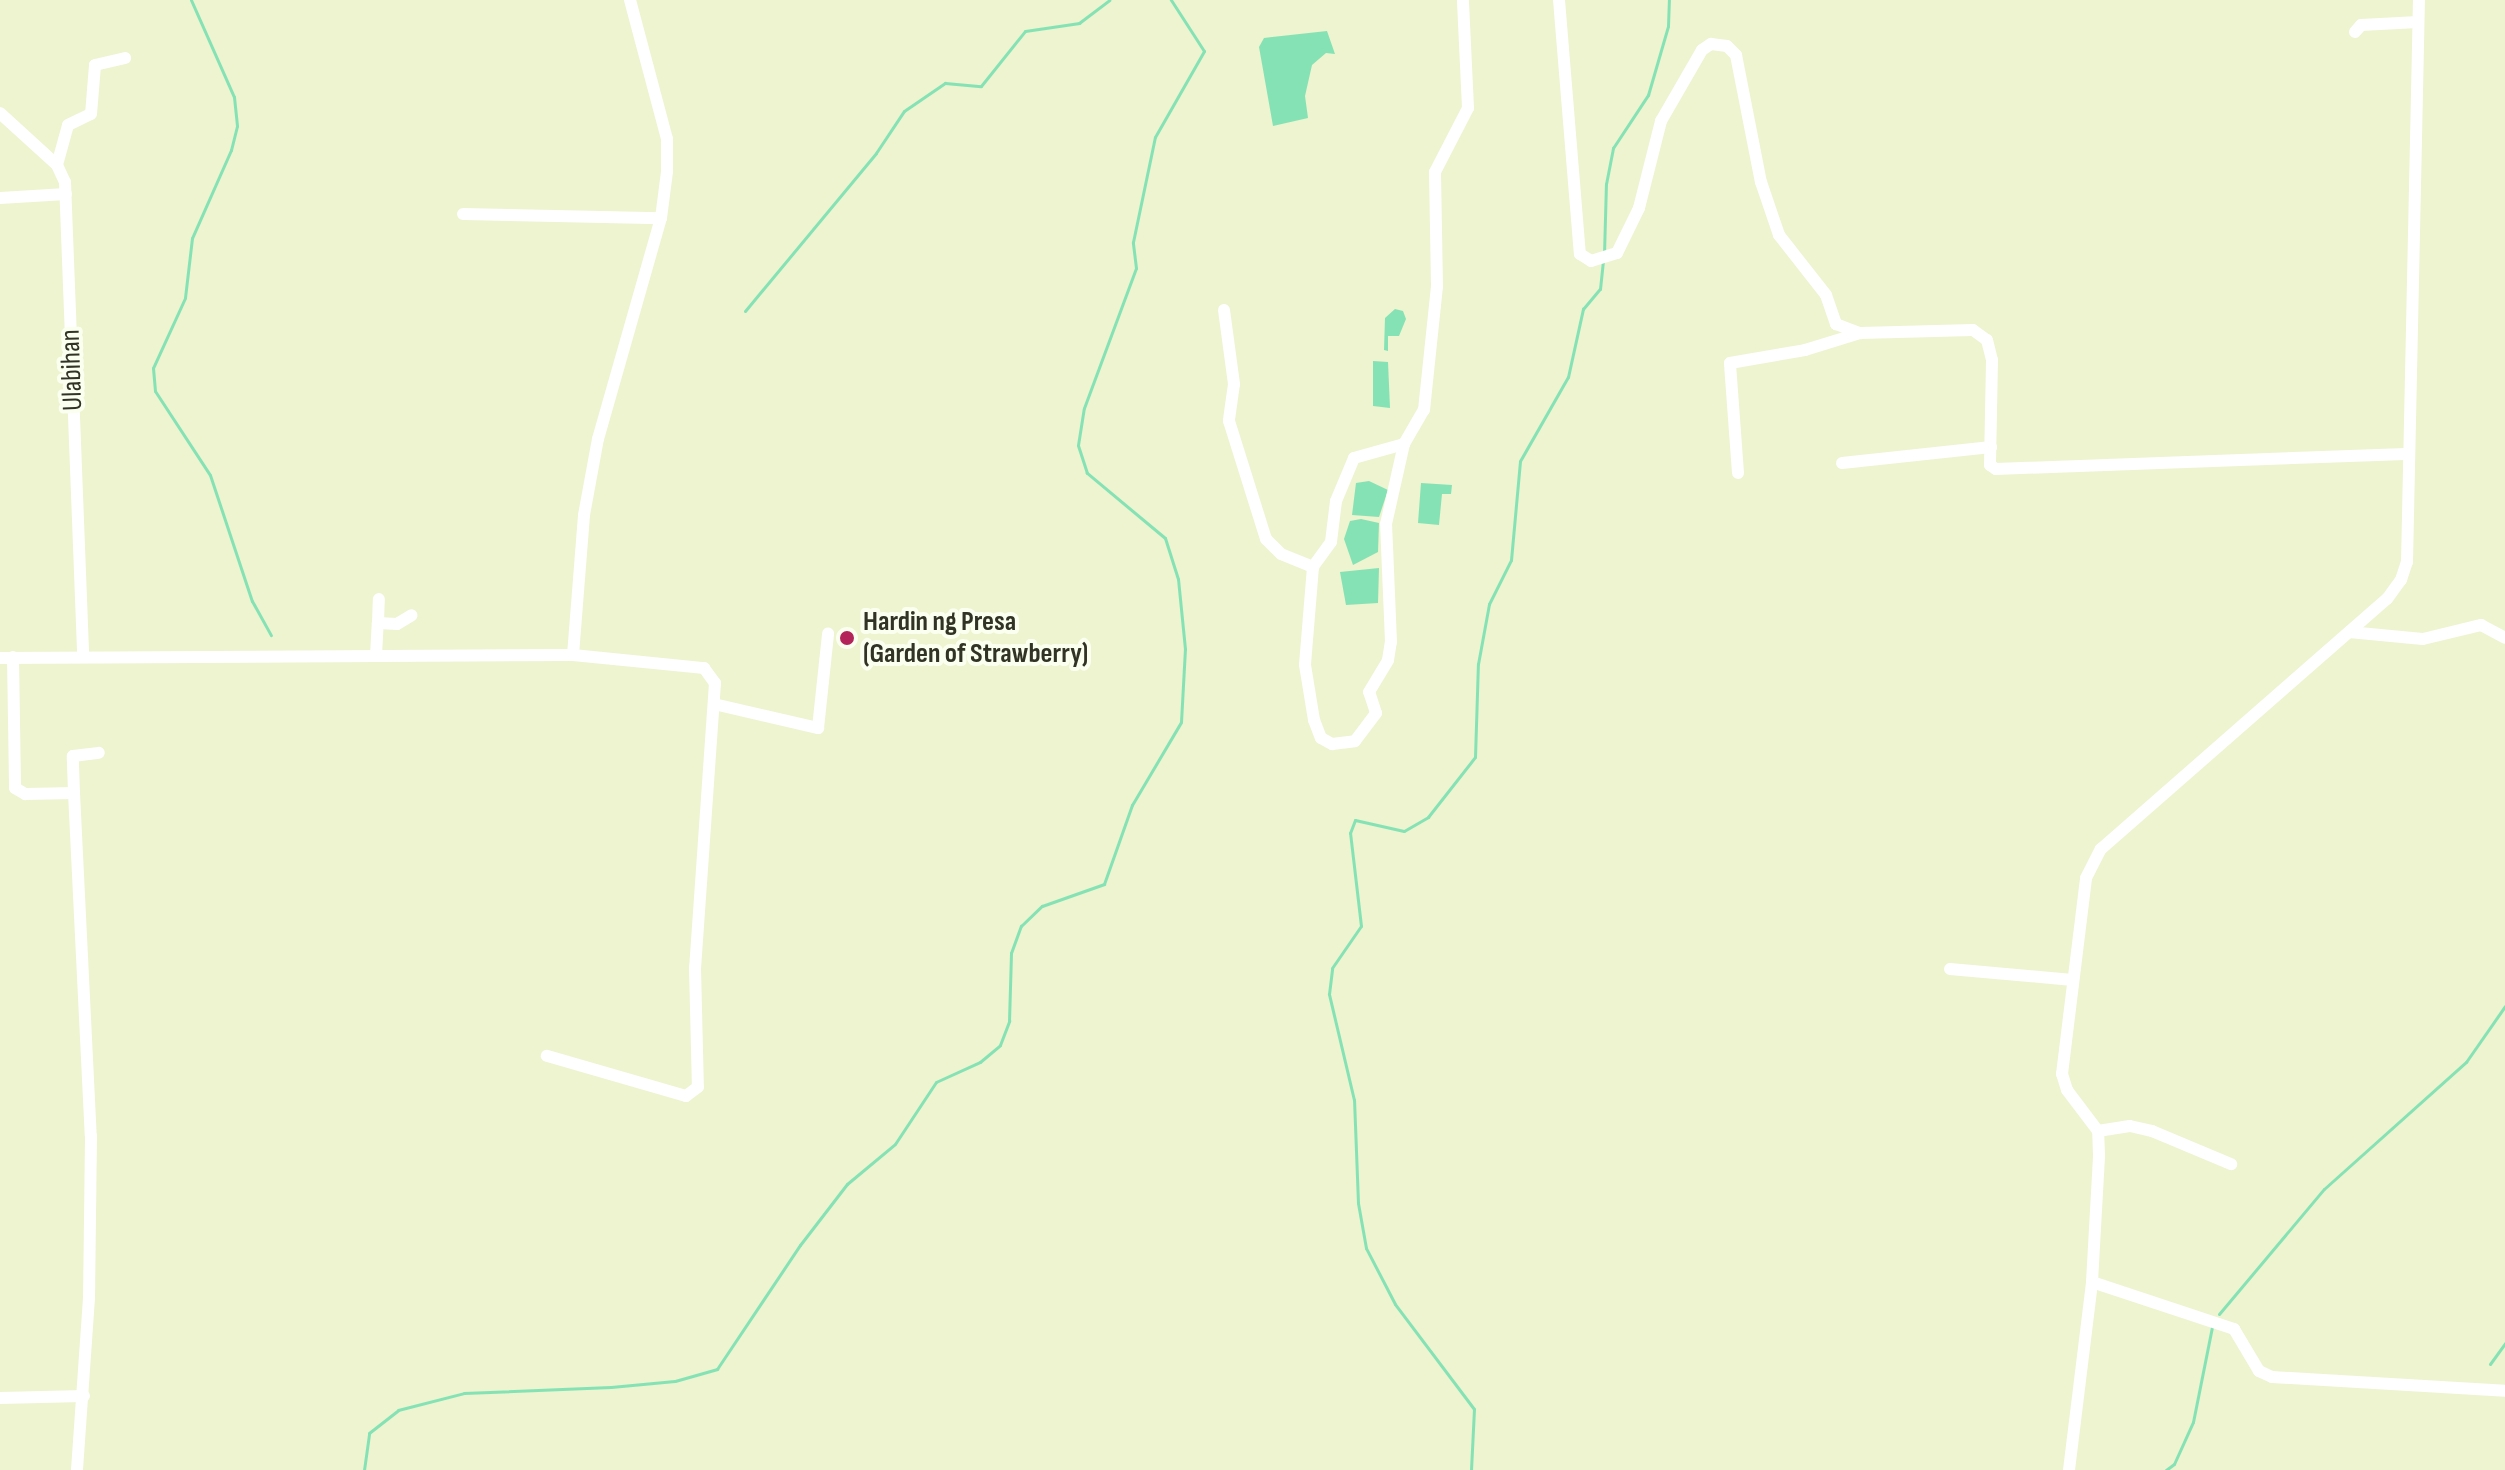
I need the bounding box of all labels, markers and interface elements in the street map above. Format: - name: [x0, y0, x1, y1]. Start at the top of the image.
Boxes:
- street label: Ulabihan: [54, 329, 90, 411]
- place label: Hardin ng Presa (Garden of Strawberry): [863, 605, 1088, 671]
- marker: Hardin ng Presa (Garden of Strawberry): [838, 629, 856, 647]

